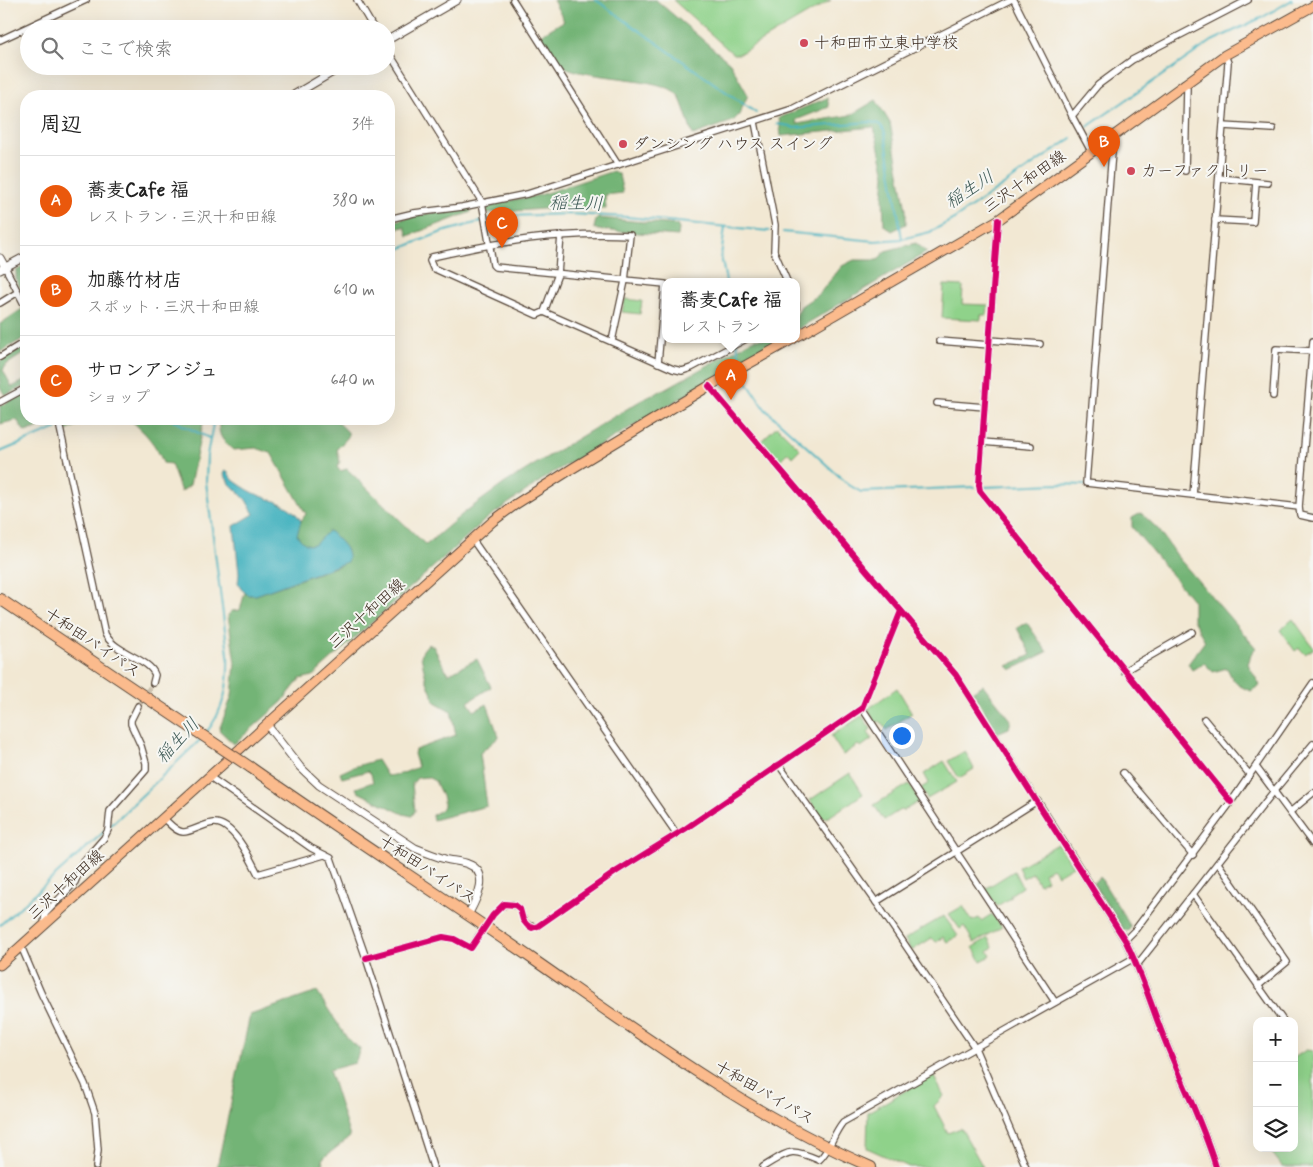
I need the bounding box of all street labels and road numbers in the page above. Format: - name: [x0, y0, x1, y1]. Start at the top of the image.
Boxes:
- street label: 三沢十和田線: [980, 146, 1070, 218]
- street label: 三沢十和田線: [324, 574, 410, 654]
- street label: 十和田バイパス: [40, 603, 144, 683]
- street label: 十和田バイパス: [374, 831, 480, 909]
- street label: 三沢十和田線: [23, 845, 109, 925]
- street label: 十和田バイパス: [710, 1056, 818, 1130]

